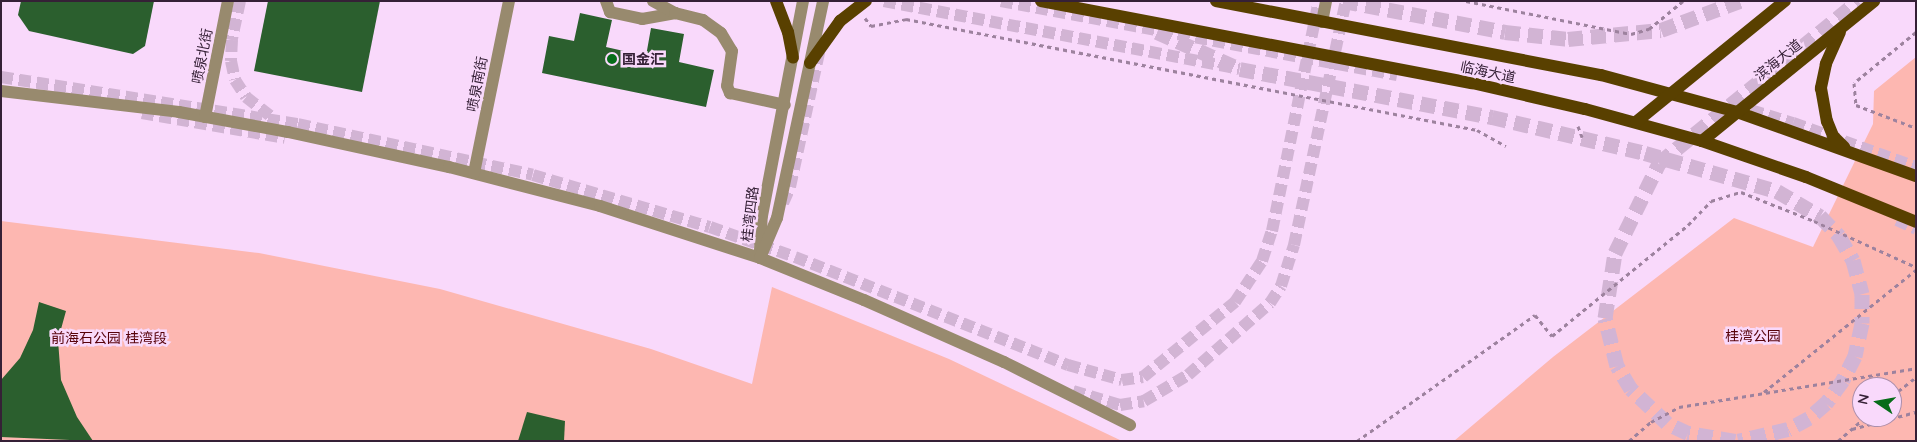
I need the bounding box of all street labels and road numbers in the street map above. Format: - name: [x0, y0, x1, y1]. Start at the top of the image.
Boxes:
- street label: 喷泉北街: [188, 27, 216, 85]
- street label: 滨海大道: [1751, 36, 1805, 84]
- street label: 喷泉南街: [463, 55, 491, 113]
- street label: 临海大道: [1459, 58, 1517, 86]
- street label: 桂湾四路: [738, 185, 762, 243]

